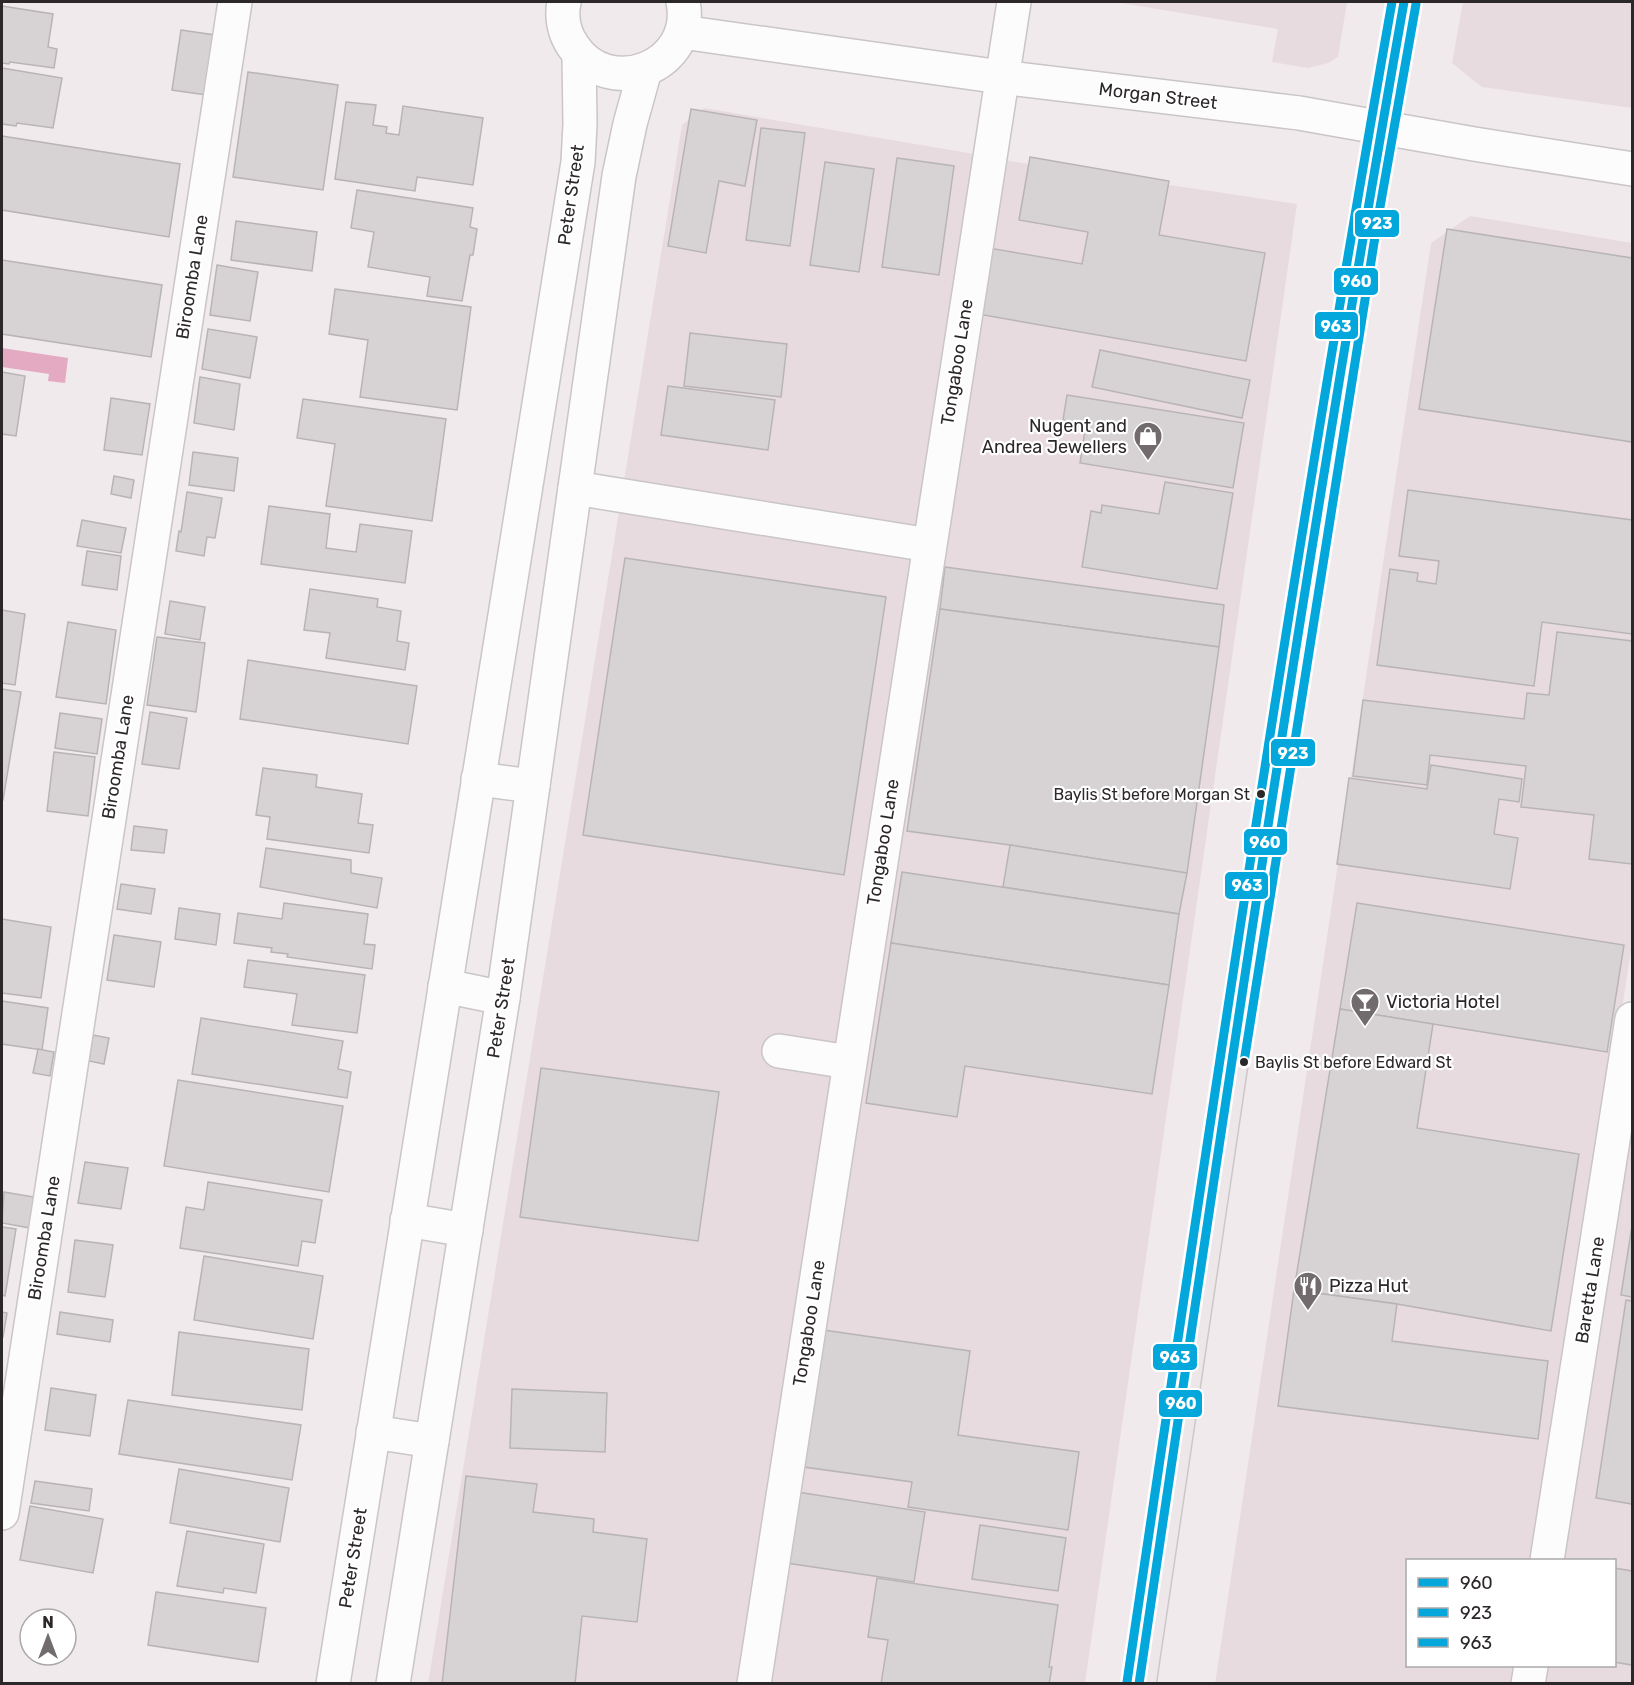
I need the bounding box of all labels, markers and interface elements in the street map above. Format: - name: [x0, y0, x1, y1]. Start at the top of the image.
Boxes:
- street label: Morgan Street: [1097, 78, 1219, 114]
- street label: Peter Street: [553, 143, 589, 247]
- line badge: 923: [1354, 209, 1400, 238]
- street label: Biroomba Lane: [171, 213, 213, 341]
- text: 923: [1361, 214, 1393, 233]
- line badge: 960: [1333, 267, 1379, 296]
- text: 960: [1340, 272, 1372, 291]
- street label: Tongaboo Lane: [936, 297, 978, 427]
- line badge: 963: [1314, 311, 1359, 340]
- text: 963: [1320, 317, 1352, 336]
- place label: Nugent and Andrea Jewellers: [982, 415, 1127, 458]
- shop icon: Nugent and Andrea Jewellers: [1132, 420, 1164, 462]
- street label: Biroomba Lane: [97, 693, 139, 821]
- line badge: 923: [1270, 738, 1316, 767]
- text: 923: [1277, 744, 1309, 763]
- street label: Tongaboo Lane: [862, 777, 904, 907]
- place label: Baylis St before Morgan St: [1053, 785, 1250, 804]
- marker: Baylis St before Morgan St: [1255, 788, 1267, 800]
- line badge: 960: [1243, 828, 1288, 856]
- text: 960: [1249, 833, 1281, 852]
- line badge: 963: [1224, 871, 1269, 900]
- text: 963: [1231, 876, 1263, 895]
- street label: Peter Street: [482, 956, 520, 1060]
- bar icon: Victoria Hotel: [1349, 986, 1381, 1028]
- place label: Victoria Hotel: [1386, 991, 1500, 1013]
- place label: Baylis St before Edward St: [1255, 1053, 1452, 1072]
- marker: Baylis St before Edward St: [1238, 1056, 1250, 1068]
- street label: Biroomba Lane: [23, 1174, 65, 1302]
- street label: Baretta Lane: [1571, 1235, 1609, 1345]
- street label: Tongaboo Lane: [788, 1258, 830, 1388]
- restaurant icon: Pizza Hut: [1292, 1270, 1324, 1312]
- place label: Pizza Hut: [1329, 1275, 1408, 1297]
- line badge: 963: [1152, 1343, 1198, 1371]
- text: 963: [1159, 1348, 1191, 1367]
- line badge: 960: [1158, 1389, 1203, 1418]
- text: 960: [1165, 1394, 1197, 1413]
- street label: Peter Street: [334, 1506, 372, 1610]
- legend: [1406, 1559, 1616, 1667]
- text: 960: [1460, 1572, 1493, 1594]
- text: 923: [1460, 1602, 1492, 1624]
- north arrow: [18, 1607, 78, 1667]
- text: N: [42, 1613, 54, 1632]
- text: 963: [1460, 1632, 1492, 1654]

